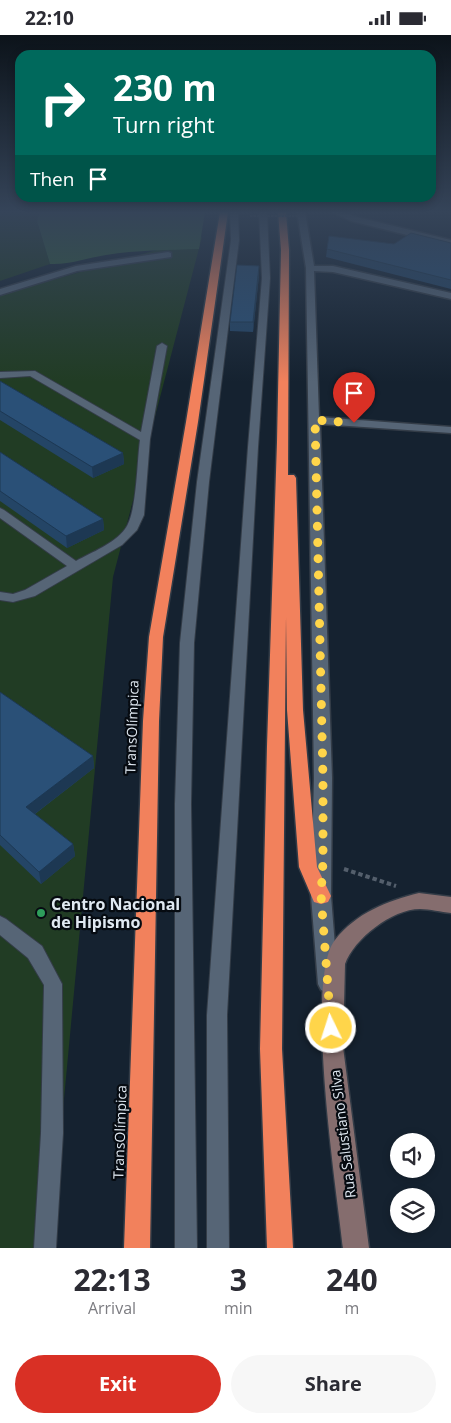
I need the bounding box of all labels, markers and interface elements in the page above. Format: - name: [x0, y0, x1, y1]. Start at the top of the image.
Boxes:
- text: 22:10: [25, 5, 74, 31]
- text: 230 m: [113, 64, 217, 111]
- icon: right: [30, 70, 95, 135]
- text: Turn right: [113, 109, 215, 139]
- icon: arrive: [84, 165, 112, 193]
- text: Then: [30, 166, 74, 192]
- pin: [333, 372, 375, 423]
- icon: arrive: [340, 379, 368, 407]
- street label: TransOlímpica: [120, 680, 143, 774]
- place label: Centro Nacional de Hipismo: [51, 893, 180, 933]
- marker: Centro Nacional de Hipismo: [35, 907, 47, 919]
- position arrow: [304, 1001, 356, 1053]
- street label: Rua Salustiano Silva: [325, 1069, 360, 1199]
- street label: TransOlímpica: [108, 1085, 131, 1179]
- map controls: [390, 1133, 435, 1233]
- button: sound: [390, 1133, 435, 1178]
- button: layers: [390, 1188, 435, 1233]
- text: 22:13: [73, 1259, 151, 1300]
- text: 3: [230, 1259, 247, 1300]
- text: 240: [326, 1259, 378, 1300]
- text: Arrival: [88, 1297, 136, 1319]
- text: min: [224, 1297, 253, 1319]
- text: m: [344, 1297, 359, 1319]
- button: Exit: [15, 1355, 221, 1413]
- button: Share: [231, 1355, 436, 1413]

